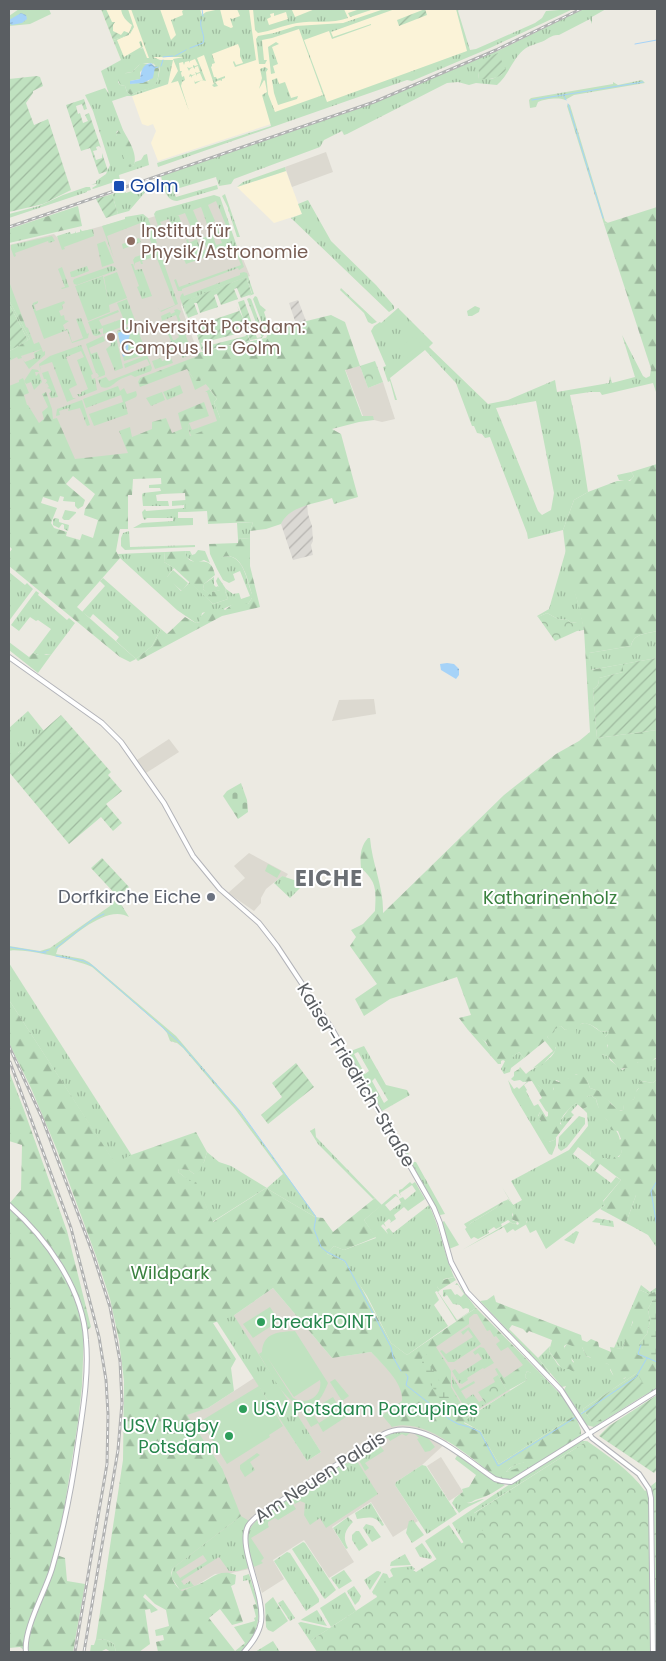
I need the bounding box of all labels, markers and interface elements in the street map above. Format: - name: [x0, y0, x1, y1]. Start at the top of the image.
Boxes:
- place label: Golm: [130, 173, 179, 198]
- marker: Golm: [112, 179, 126, 193]
- place label: Institut für Physik/Astronomie: [141, 218, 308, 264]
- marker: Institut für Physik/Astronomie: [125, 235, 137, 247]
- place label: Universität Potsdam: Campus II - Golm: [121, 314, 306, 360]
- marker: Universität Potsdam: Campus II - Golm: [105, 331, 117, 343]
- district label: EICHE: [295, 863, 363, 894]
- place label: Dorfkirche Eiche: [58, 884, 201, 909]
- park label: Katharinenholz: [483, 885, 617, 910]
- marker: Dorfkirche Eiche: [205, 891, 217, 903]
- street label: Kaiser-Friedrich-Straße: [291, 978, 421, 1172]
- park label: Wildpark: [131, 1260, 210, 1285]
- place label: breakPOINT: [271, 1309, 374, 1334]
- marker: breakPOINT: [255, 1316, 267, 1328]
- place label: USV Potsdam Porcupines: [253, 1396, 478, 1421]
- marker: USV Potsdam Porcupines: [237, 1403, 249, 1415]
- place label: USV Rugby Potsdam: [122, 1413, 219, 1459]
- street label: Am Neuen Palais: [249, 1425, 390, 1528]
- marker: USV Rugby Potsdam: [223, 1430, 235, 1442]

